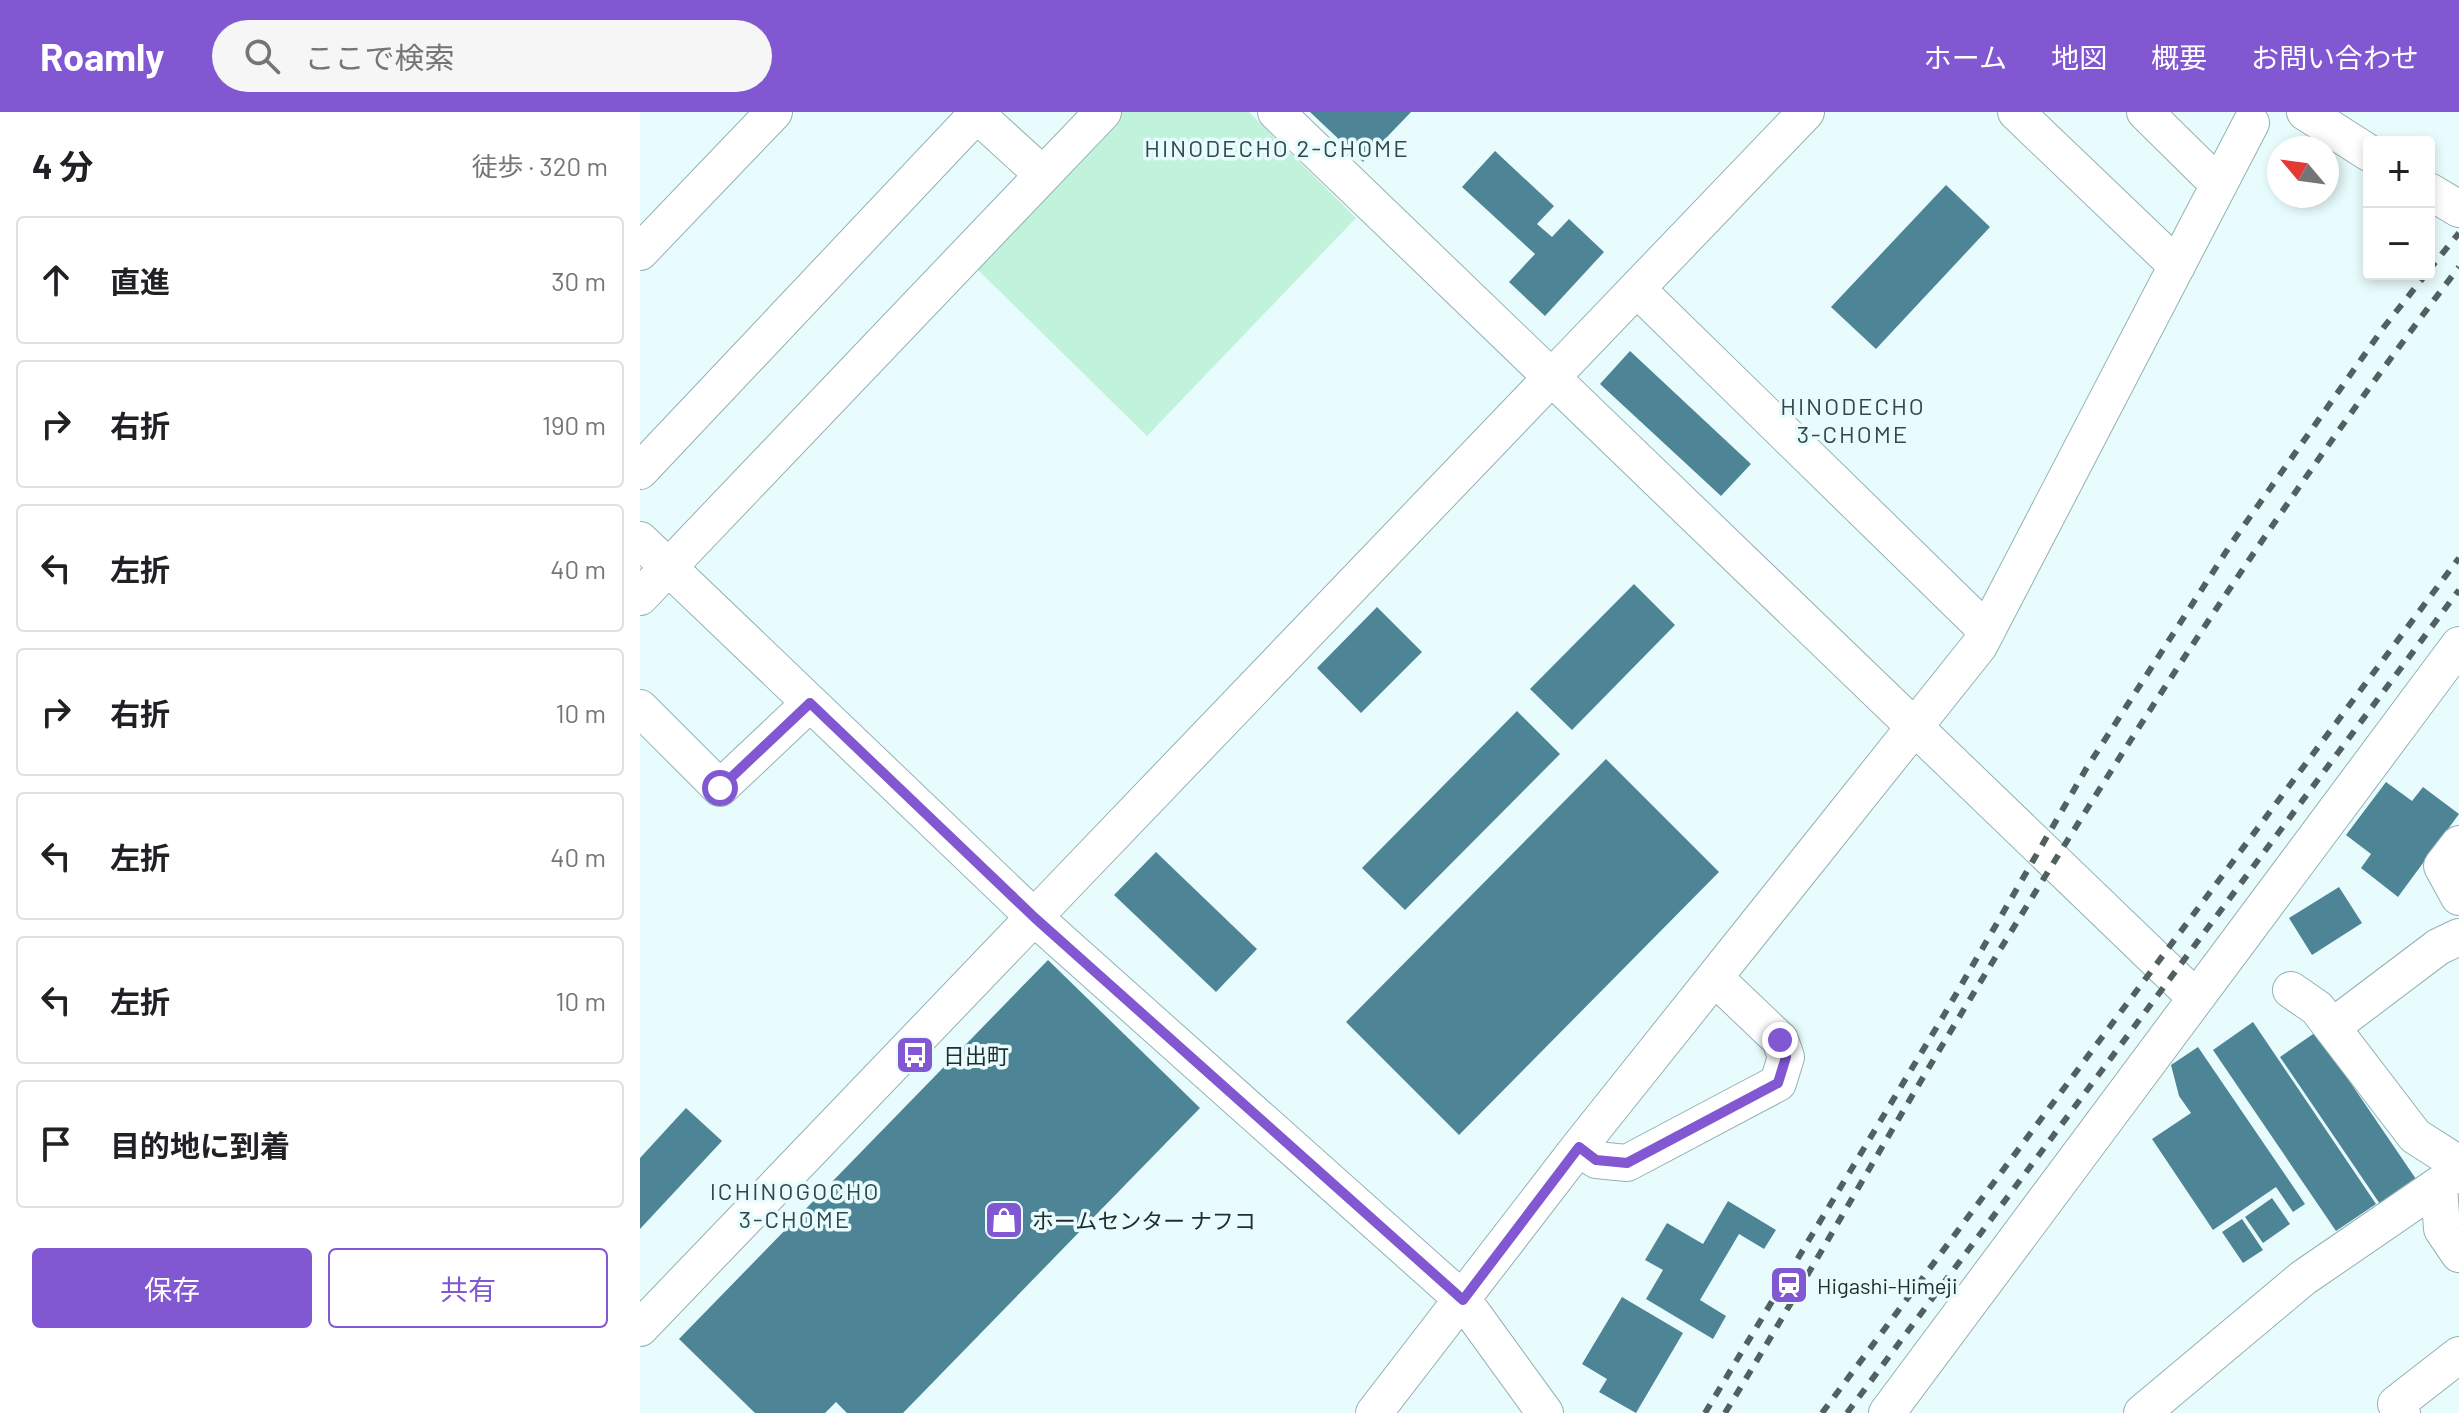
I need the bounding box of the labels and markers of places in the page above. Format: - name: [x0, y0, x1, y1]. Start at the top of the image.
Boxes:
- bus stop icon: 日出町: [894, 1034, 936, 1076]
- place label: 日出町: [943, 1042, 1009, 1068]
- shop icon: ホームセンター ナフコ: [983, 1199, 1025, 1241]
- place label: ホームセンター ナフコ: [1032, 1207, 1256, 1233]
- station icon: Higashi-Himeji: [1768, 1264, 1810, 1306]
- place label: Higashi-Himeji: [1817, 1272, 1958, 1298]

